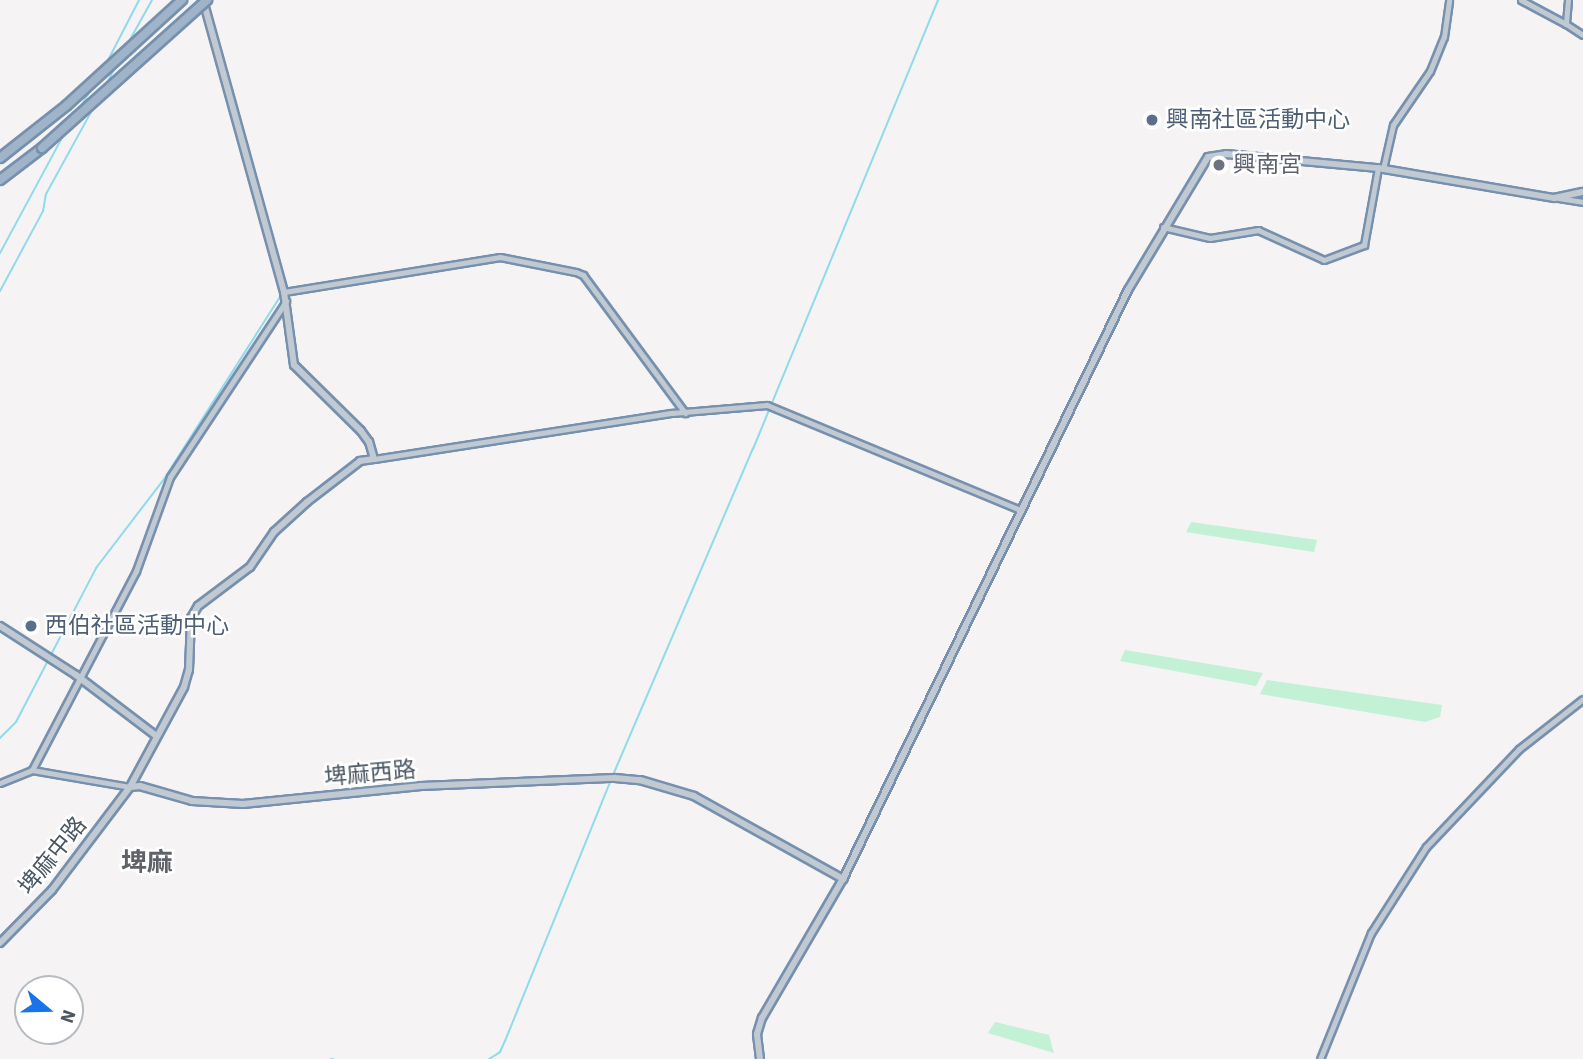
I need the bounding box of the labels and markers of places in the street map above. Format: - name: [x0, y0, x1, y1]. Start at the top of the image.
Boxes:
- place label: 興南社區活動中心: [1166, 106, 1350, 134]
- marker: 興南社區活動中心: [1144, 112, 1160, 128]
- place label: 興南宮: [1233, 151, 1302, 179]
- marker: 興南宮: [1211, 157, 1227, 173]
- place label: 西伯社區活動中心: [45, 612, 229, 640]
- marker: 西伯社區活動中心: [23, 618, 39, 634]

